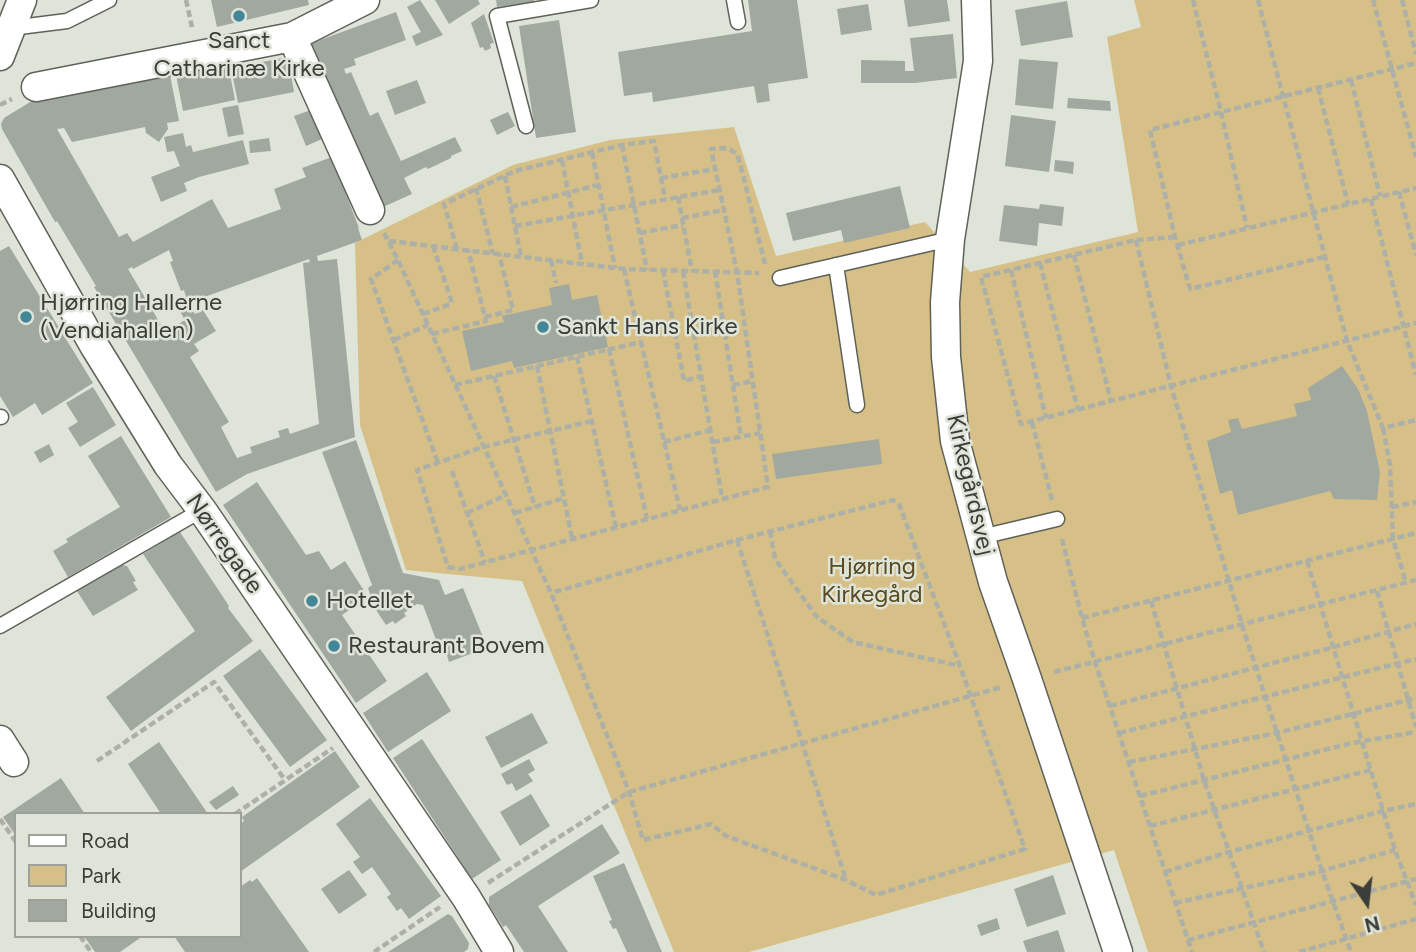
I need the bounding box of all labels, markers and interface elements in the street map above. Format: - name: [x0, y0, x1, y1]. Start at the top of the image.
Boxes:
- marker: Sanct Catharinæ Kirke: [231, 8, 247, 24]
- place label: Sanct Catharinæ Kirke: [153, 27, 325, 83]
- place label: Hjørring Hallerne (Vendiahallen): [40, 289, 222, 345]
- marker: Hjørring Hallerne (Vendiahallen): [18, 309, 34, 325]
- place label: Sankt Hans Kirke: [557, 313, 738, 341]
- marker: Sankt Hans Kirke: [535, 319, 551, 335]
- street label: Kirkegårdsvej: [940, 411, 1000, 559]
- street label: Nørregade: [179, 489, 269, 599]
- park label: Hjørring Kirkegård: [821, 553, 923, 609]
- place label: Hotellet: [326, 587, 413, 615]
- marker: Hotellet: [304, 593, 320, 609]
- place label: Restaurant Bovem: [348, 632, 545, 660]
- marker: Restaurant Bovem: [326, 638, 342, 654]
- legend: [14, 812, 242, 938]
- text: Road: [81, 828, 129, 853]
- text: Park: [81, 863, 121, 888]
- north arrow: [1332, 868, 1402, 938]
- text: Building: [81, 898, 156, 923]
- text: N: [1362, 911, 1382, 937]

